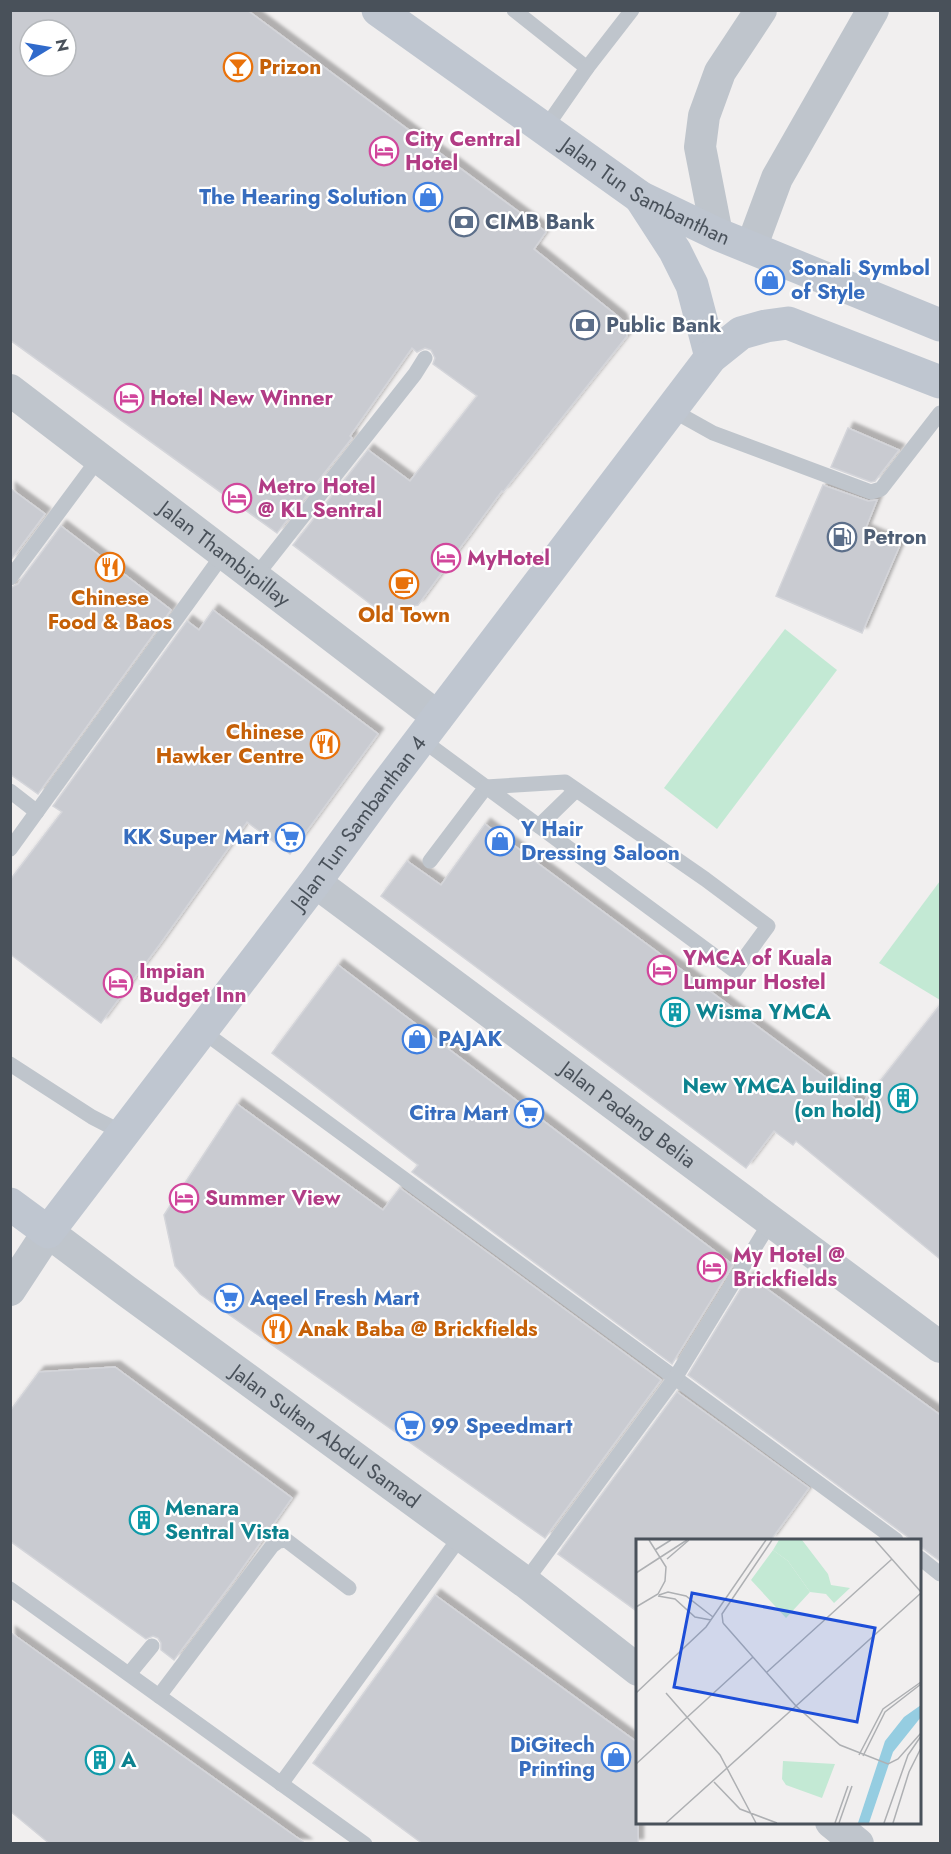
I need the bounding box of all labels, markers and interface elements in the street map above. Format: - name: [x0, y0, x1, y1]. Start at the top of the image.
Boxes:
- north arrow: [18, 18, 78, 78]
- text: N: [50, 37, 75, 54]
- bar icon: Prizon: [222, 51, 254, 83]
- place label: Prizon: [259, 52, 321, 82]
- place label: City Central Hotel: [405, 124, 521, 178]
- street label: Jalan Tun Sambanthan: [552, 128, 735, 253]
- hotel icon: City Central Hotel: [368, 135, 400, 167]
- shop icon: The Hearing Solution: [412, 181, 444, 213]
- place label: The Hearing Solution: [199, 182, 407, 212]
- bank icon: CIMB Bank: [448, 206, 480, 238]
- place label: CIMB Bank: [485, 207, 595, 237]
- place label: Sonali Symbol of Style: [791, 253, 930, 307]
- shop icon: Sonali Symbol of Style: [754, 264, 786, 296]
- bank icon: Public Bank: [569, 309, 601, 341]
- place label: Public Bank: [606, 310, 721, 340]
- hotel icon: Hotel New Winner: [113, 382, 145, 414]
- place label: Hotel New Winner: [150, 383, 334, 413]
- place label: Metro Hotel @ KL Sentral: [258, 471, 382, 525]
- hotel icon: Metro Hotel @ KL Sentral: [221, 482, 253, 514]
- street label: Jalan Thambipillay: [150, 492, 297, 614]
- fuel station icon: Petron: [826, 521, 858, 553]
- place label: Petron: [863, 522, 927, 552]
- hotel icon: MyHotel: [430, 542, 462, 574]
- place label: MyHotel: [467, 543, 550, 573]
- restaurant icon: Chinese Food & Baos: [94, 551, 126, 583]
- cafe icon: Old Town: [388, 568, 420, 600]
- place label: Chinese Food & Baos: [48, 583, 173, 637]
- place label: Old Town: [358, 600, 450, 630]
- place label: Chinese Hawker Centre: [156, 717, 304, 771]
- restaurant icon: Chinese Hawker Centre: [309, 728, 341, 760]
- street label: Jalan Tun Sambanthan 4: [282, 729, 434, 919]
- place label: Y Hair Dressing Saloon: [520, 814, 680, 868]
- supermarket icon: KK Super Mart: [274, 821, 306, 853]
- place label: KK Super Mart: [123, 822, 269, 852]
- shop icon: Y Hair Dressing Saloon: [484, 825, 516, 857]
- place label: YMCA of Kuala Lumpur Hostel: [682, 943, 832, 997]
- hotel icon: YMCA of Kuala Lumpur Hostel: [646, 954, 678, 986]
- place label: Impian Budget Inn: [139, 956, 247, 1010]
- hotel icon: Impian Budget Inn: [102, 967, 134, 999]
- building icon: Wisma YMCA: [659, 996, 691, 1028]
- place label: Wisma YMCA: [696, 997, 832, 1027]
- shop icon: PAJAK: [401, 1023, 433, 1055]
- place label: PAJAK: [438, 1024, 502, 1054]
- street label: Jalan Padang Belia: [551, 1052, 702, 1175]
- place label: New YMCA building (on hold): [682, 1071, 882, 1125]
- building icon: New YMCA building (on hold): [887, 1082, 919, 1114]
- supermarket icon: Citra Mart: [513, 1097, 545, 1129]
- place label: Citra Mart: [409, 1098, 508, 1128]
- hotel icon: Summer View: [168, 1182, 200, 1214]
- place label: Summer View: [205, 1183, 342, 1213]
- place label: My Hotel @ Brickfields: [733, 1240, 845, 1294]
- hotel icon: My Hotel @ Brickfields: [696, 1251, 728, 1283]
- supermarket icon: Aqeel Fresh Mart: [213, 1282, 245, 1314]
- place label: Aqeel Fresh Mart: [249, 1283, 419, 1313]
- restaurant icon: Anak Baba @ Brickfields: [261, 1313, 293, 1345]
- place label: Anak Baba @ Brickfields: [297, 1314, 538, 1344]
- street label: Jalan Sultan Abdul Samad: [222, 1355, 426, 1516]
- supermarket icon: 99 Speedmart: [394, 1410, 426, 1442]
- place label: 99 Speedmart: [431, 1411, 573, 1441]
- place label: Menara Sentral Vista: [165, 1493, 290, 1547]
- building icon: Menara Sentral Vista: [128, 1504, 160, 1536]
- inset map: [636, 1539, 921, 1824]
- place label: DiGitech Printing: [510, 1730, 595, 1784]
- shop icon: DiGitech Printing: [600, 1741, 632, 1773]
- building icon: A: [84, 1744, 116, 1776]
- place label: A: [120, 1745, 137, 1775]

